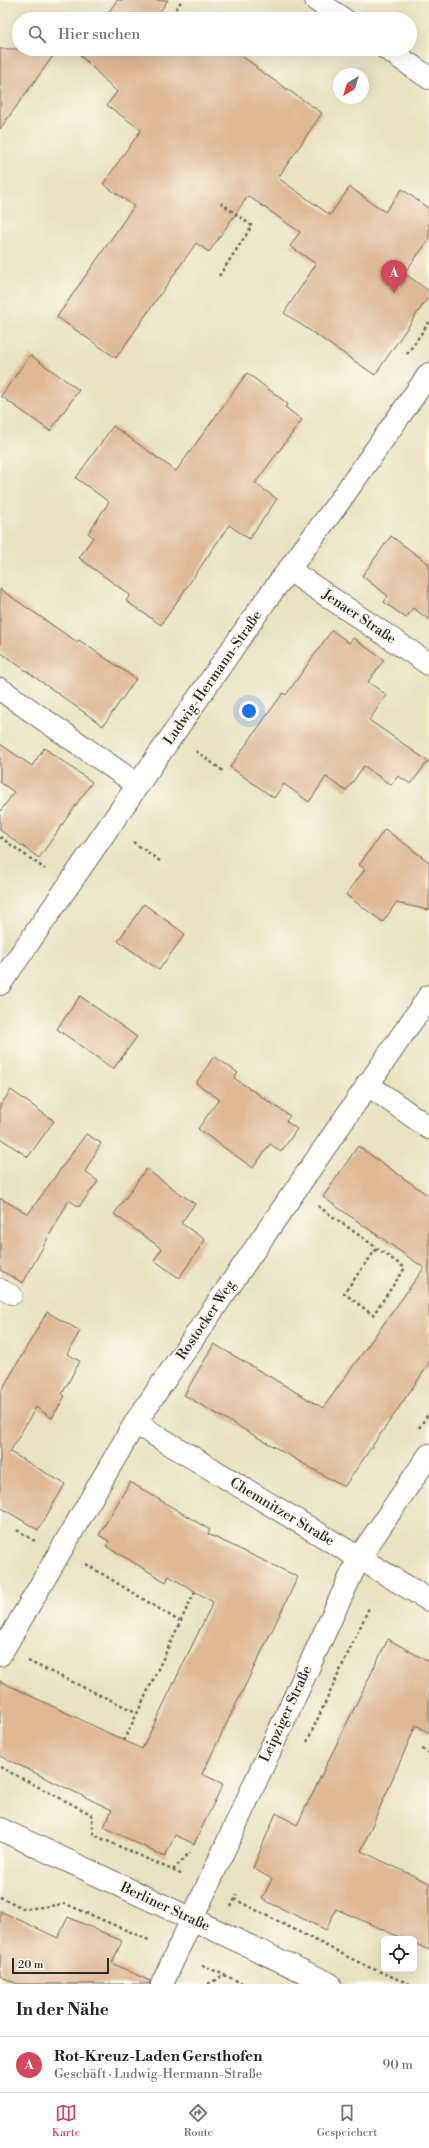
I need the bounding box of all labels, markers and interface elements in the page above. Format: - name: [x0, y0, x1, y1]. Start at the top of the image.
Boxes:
- search box: [12, 12, 417, 56]
- icon: search: [26, 23, 48, 45]
- text: Hier suchen: [58, 25, 140, 44]
- north arrow: [333, 68, 369, 104]
- pin: A: [381, 260, 407, 293]
- street label: Jenaer Straße: [318, 585, 399, 648]
- street label: Ludwig-Hermann-Straße: [160, 607, 266, 749]
- your location: [239, 701, 259, 721]
- street label: Rostocker Weg: [173, 1276, 240, 1363]
- street label: Chemnitzer Straße: [226, 1474, 338, 1550]
- street label: Leipziger Straße: [256, 1663, 316, 1765]
- street label: Berliner Straße: [116, 1878, 213, 1936]
- map controls: [381, 1936, 417, 1972]
- button: locate: [381, 1936, 417, 1972]
- scale bar: [12, 1956, 109, 1975]
- text: 20 m: [18, 1958, 43, 1972]
- text: In der Nähe: [16, 1999, 109, 2021]
- text: Rot-Kreuz-Laden Gersthofen: [54, 2047, 262, 2066]
- text: A: [24, 2057, 34, 2073]
- text: 90 m: [382, 2057, 413, 2073]
- text: Geschäft · Ludwig-Hermann-Straße: [54, 2066, 262, 2082]
- tab: Karte: [52, 2102, 80, 2140]
- tab: Route: [184, 2102, 213, 2140]
- tab: Gespeichert: [317, 2102, 377, 2140]

